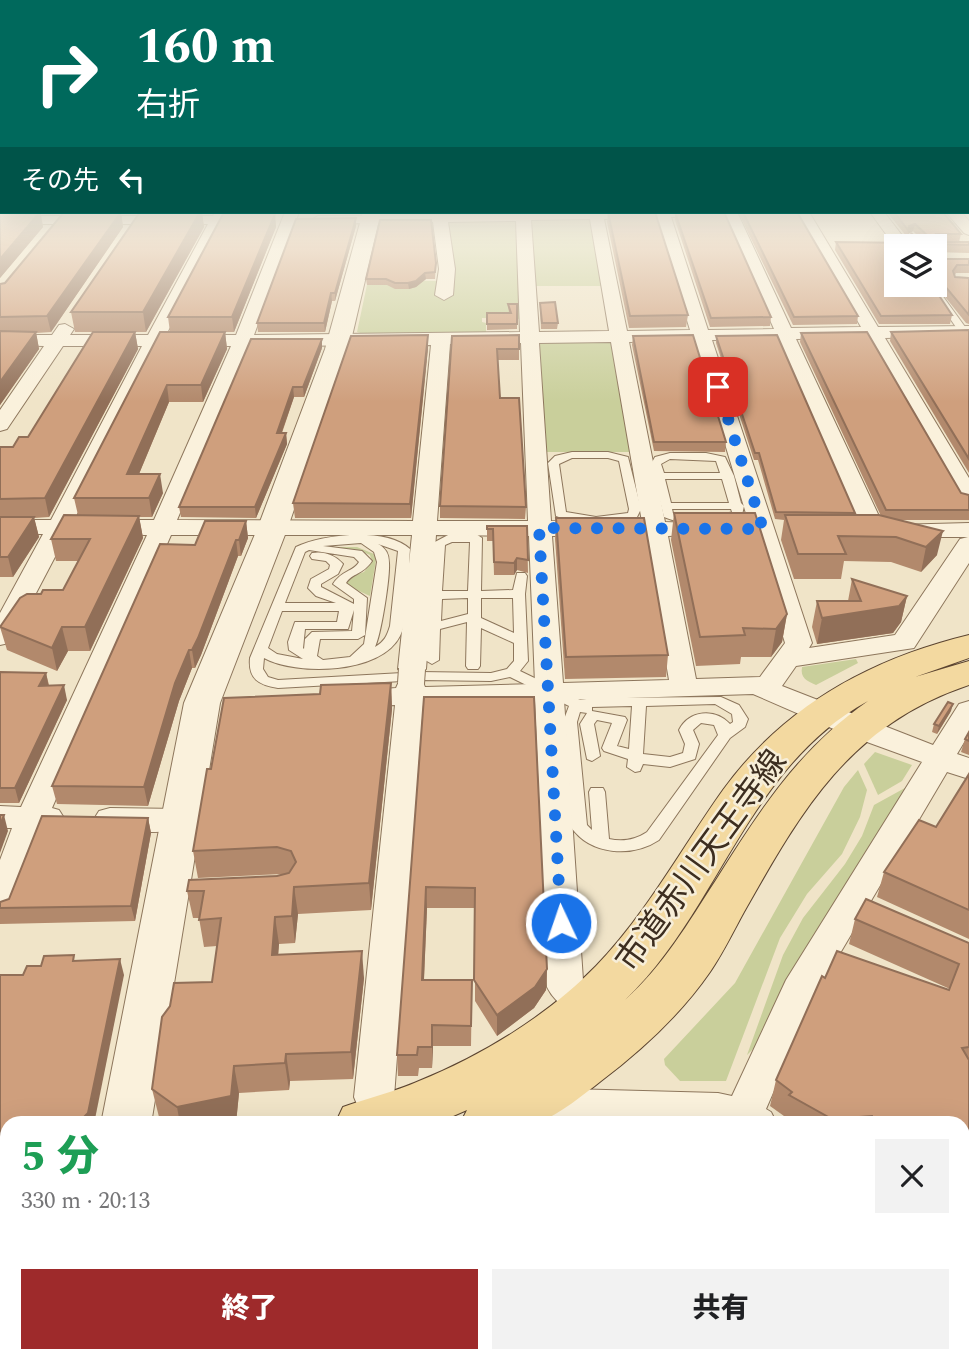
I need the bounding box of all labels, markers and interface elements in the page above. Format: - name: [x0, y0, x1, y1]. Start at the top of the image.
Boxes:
- text: 160 m: [136, 10, 275, 85]
- icon: right: [21, 28, 112, 119]
- text: 右折: [136, 81, 200, 130]
- text: その先: [21, 161, 99, 201]
- icon: left: [113, 161, 151, 199]
- map controls: [884, 234, 947, 297]
- button: layers: [884, 234, 947, 297]
- pin: [688, 357, 748, 417]
- icon: arrive: [699, 368, 737, 406]
- street label: 市道赤川天王寺線: [604, 740, 799, 983]
- position arrow: [524, 886, 598, 960]
- text: 5 分: [21, 1126, 99, 1189]
- button: close: [875, 1139, 949, 1213]
- text: 330 m · 20:13: [21, 1184, 150, 1219]
- button: 終了: [21, 1269, 478, 1349]
- button: 共有: [492, 1269, 949, 1349]

